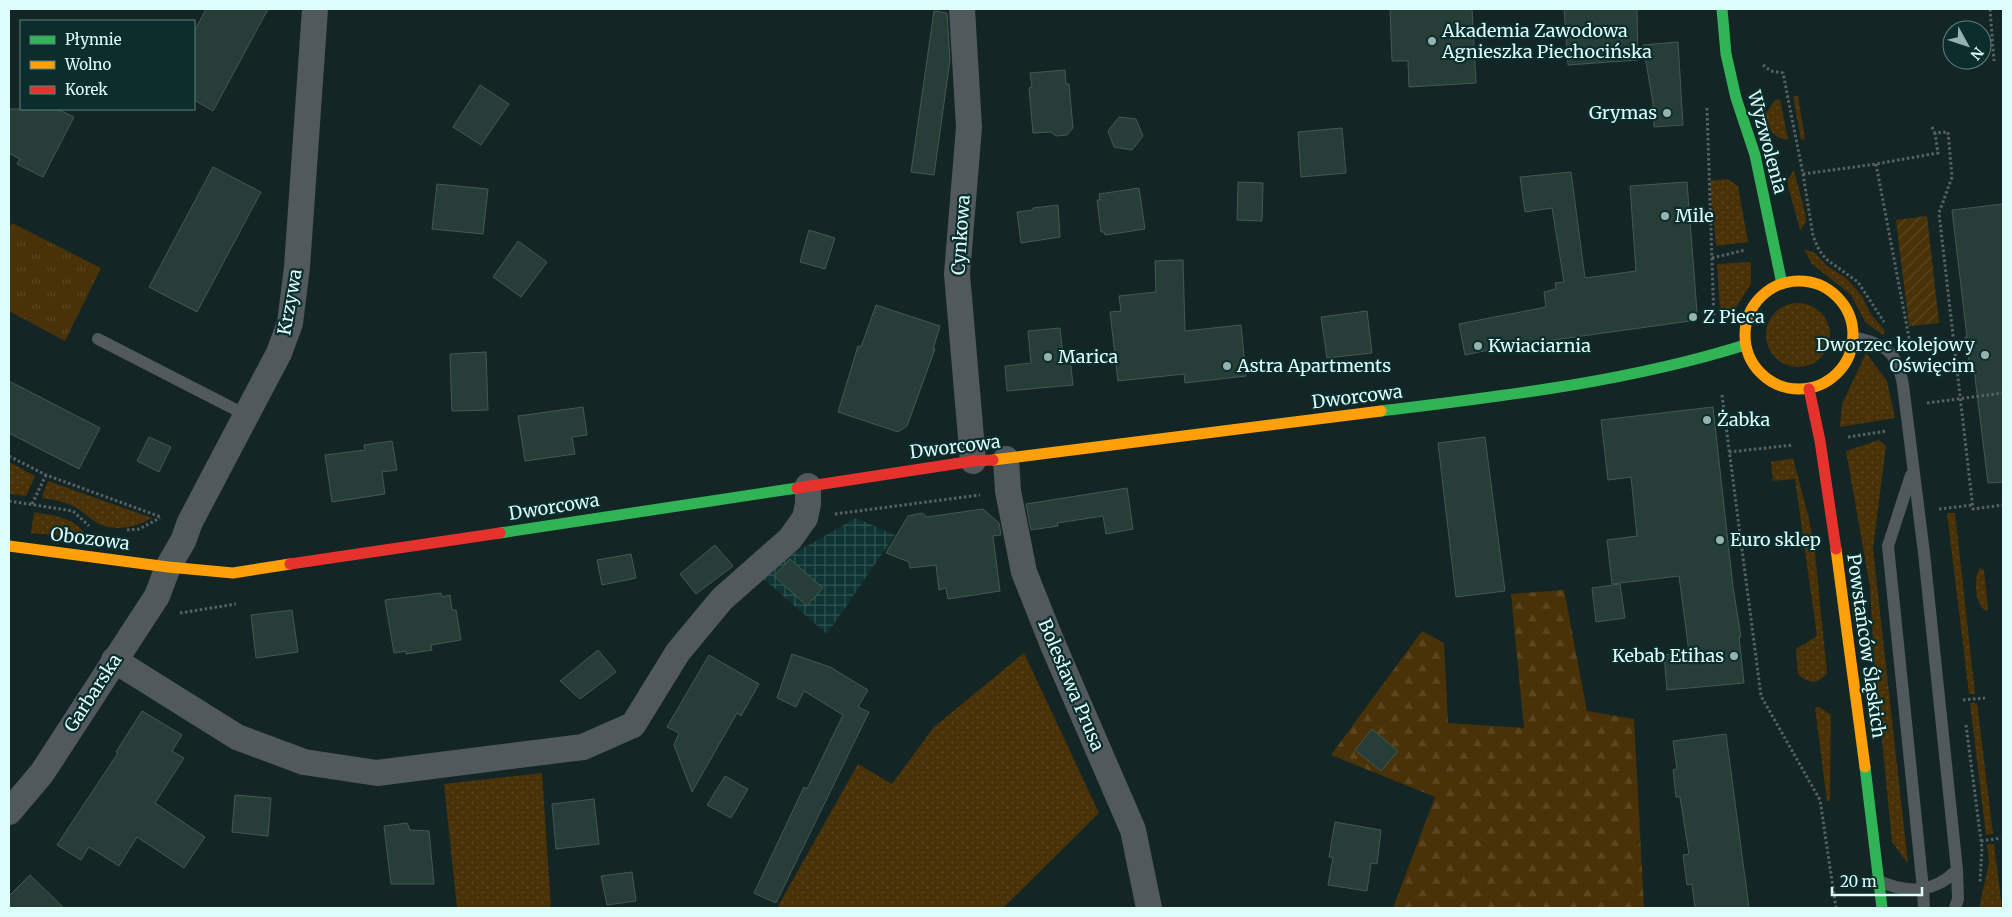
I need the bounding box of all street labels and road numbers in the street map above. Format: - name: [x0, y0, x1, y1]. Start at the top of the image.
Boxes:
- street label: Wyzwolenia: [1742, 87, 1792, 196]
- street label: Cynkowa: [946, 194, 975, 276]
- street label: Krzywa: [272, 267, 307, 337]
- street label: Dworcowa: [1310, 379, 1404, 413]
- street label: Dworcowa: [908, 429, 1002, 463]
- street label: Dworcowa: [507, 488, 601, 525]
- street label: Obozowa: [49, 522, 131, 555]
- street label: Powstańców Śląskich: [1842, 552, 1891, 740]
- street label: Bolesława Prusa: [1033, 615, 1110, 755]
- street label: Garbarska: [59, 649, 127, 736]

